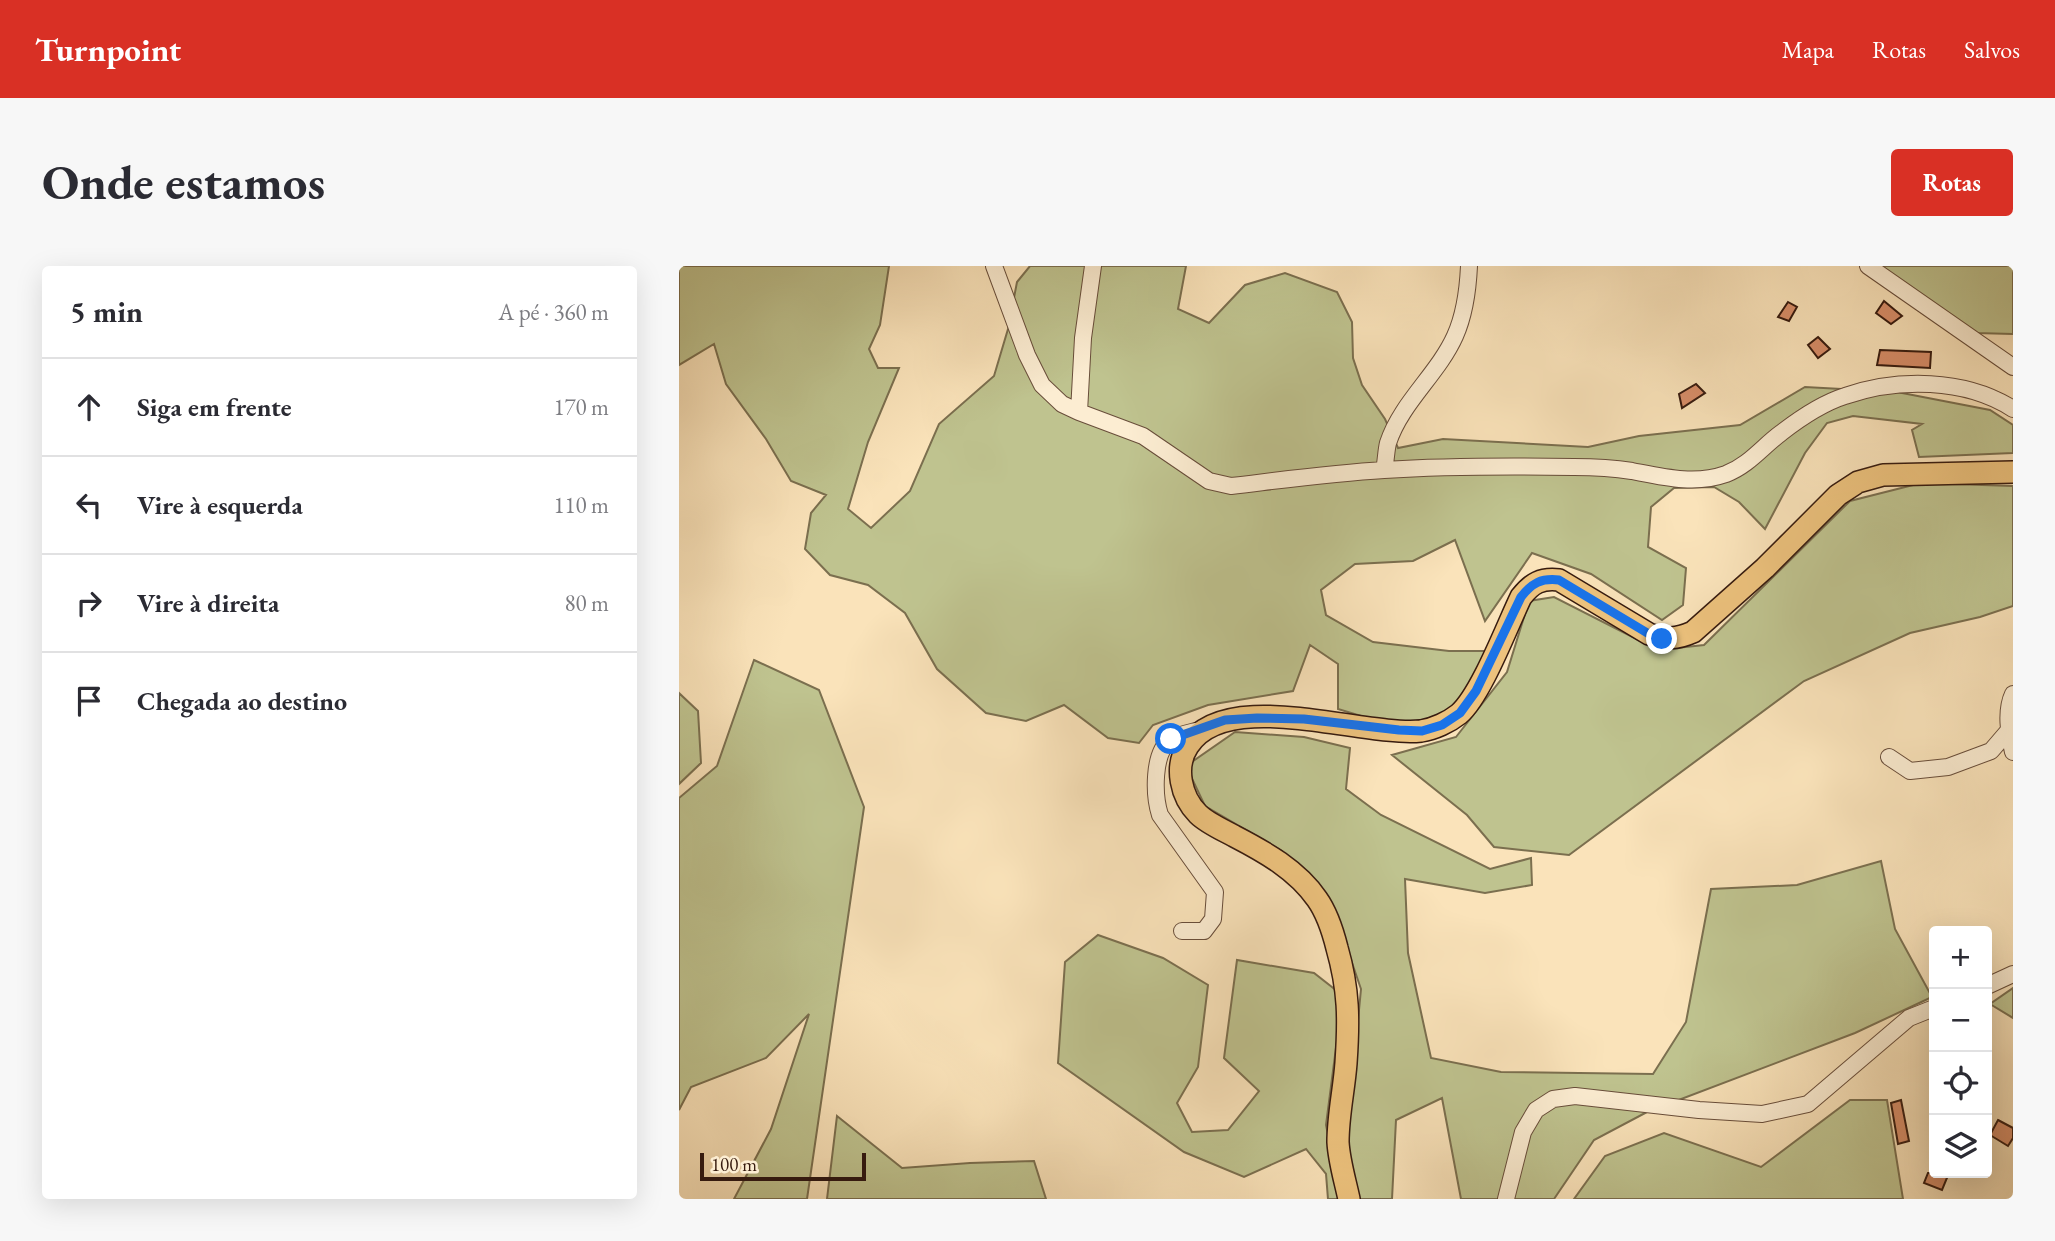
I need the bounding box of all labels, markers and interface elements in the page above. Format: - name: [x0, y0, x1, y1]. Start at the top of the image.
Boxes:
- text: Turnpoint: [35, 28, 181, 71]
- text: Mapa: [1782, 34, 1834, 65]
- text: Rotas: [1872, 34, 1926, 65]
- text: Salvos: [1964, 34, 2020, 65]
- button: Rotas: [1891, 149, 2013, 216]
- text: Onde estamos: [42, 150, 325, 214]
- text: 5 min: [70, 292, 143, 331]
- text: A pé · 360 m: [498, 297, 609, 327]
- icon: ahead: [70, 388, 108, 426]
- text: Siga em frente: [137, 390, 292, 424]
- text: 170 m: [553, 392, 609, 422]
- icon: left: [70, 486, 108, 524]
- text: Vire à esquerda: [137, 488, 303, 522]
- text: 110 m: [553, 490, 609, 520]
- icon: right: [70, 584, 108, 622]
- text: Vire à direita: [137, 586, 279, 620]
- text: 80 m: [564, 588, 609, 618]
- route end: [1646, 623, 1677, 654]
- icon: arrive: [70, 682, 108, 720]
- text: Chegada ao destino: [137, 684, 347, 718]
- route start: [1155, 723, 1186, 754]
- map controls: [1929, 926, 1992, 1178]
- button: +: [1929, 926, 1992, 989]
- button: −: [1929, 989, 1992, 1052]
- button: locate: [1929, 1052, 1992, 1115]
- button: layers: [1929, 1115, 1992, 1178]
- scale bar: [700, 1150, 866, 1182]
- text: 100 m: [711, 1152, 757, 1177]

